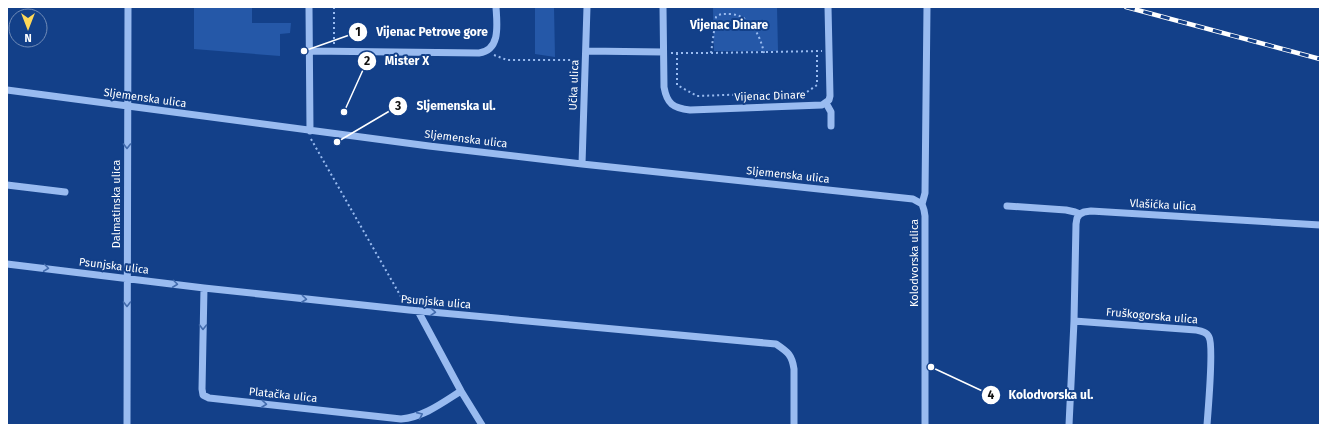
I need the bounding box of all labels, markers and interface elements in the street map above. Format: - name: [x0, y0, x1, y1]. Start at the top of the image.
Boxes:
- north arrow: [8, 8, 48, 48]
- district label: Vijenac Dinare: [689, 18, 768, 32]
- callout: Vijenac Petrove gore: [348, 20, 496, 44]
- text: 1: [355, 25, 361, 39]
- text: Vijenac Petrove gore: [375, 25, 488, 39]
- text: N: [24, 31, 32, 44]
- callout: Mister X: [357, 49, 437, 73]
- text: 2: [364, 54, 370, 68]
- text: Mister X: [385, 54, 430, 68]
- street label: Učka ulica: [567, 59, 581, 111]
- street label: Sljemenska ulica: [103, 86, 187, 110]
- street label: Vijenac Dinare: [734, 88, 806, 104]
- callout: Sljemenska ul.: [388, 94, 503, 118]
- text: 3: [394, 99, 401, 113]
- text: Sljemenska ul.: [416, 99, 496, 113]
- street label: Sljemenska ulica: [424, 127, 508, 151]
- one-way arrow: [123, 143, 131, 149]
- street label: Dalmatinska ulica: [110, 160, 123, 248]
- street label: Sljemenska ulica: [746, 164, 830, 186]
- street label: Vlašićka ulica: [1129, 197, 1197, 213]
- street label: Kolodvorska ulica: [908, 219, 921, 307]
- street label: Psunjska ulica: [78, 255, 150, 277]
- one-way arrow: [43, 264, 49, 273]
- one-way arrow: [172, 280, 178, 289]
- street label: Psunjska ulica: [400, 292, 472, 312]
- one-way arrow: [301, 294, 307, 303]
- one-way arrow: [123, 301, 131, 307]
- street label: Fruškogorska ulica: [1106, 306, 1198, 326]
- one-way arrow: [430, 308, 436, 317]
- one-way arrow: [199, 324, 207, 330]
- callout: Kolodvorska ul.: [981, 383, 1102, 407]
- street label: Platačka ulica: [248, 385, 318, 405]
- text: 4: [988, 388, 995, 402]
- text: Kolodvorska ul.: [1009, 388, 1094, 402]
- one-way arrow: [261, 399, 267, 408]
- one-way arrow: [416, 412, 424, 420]

